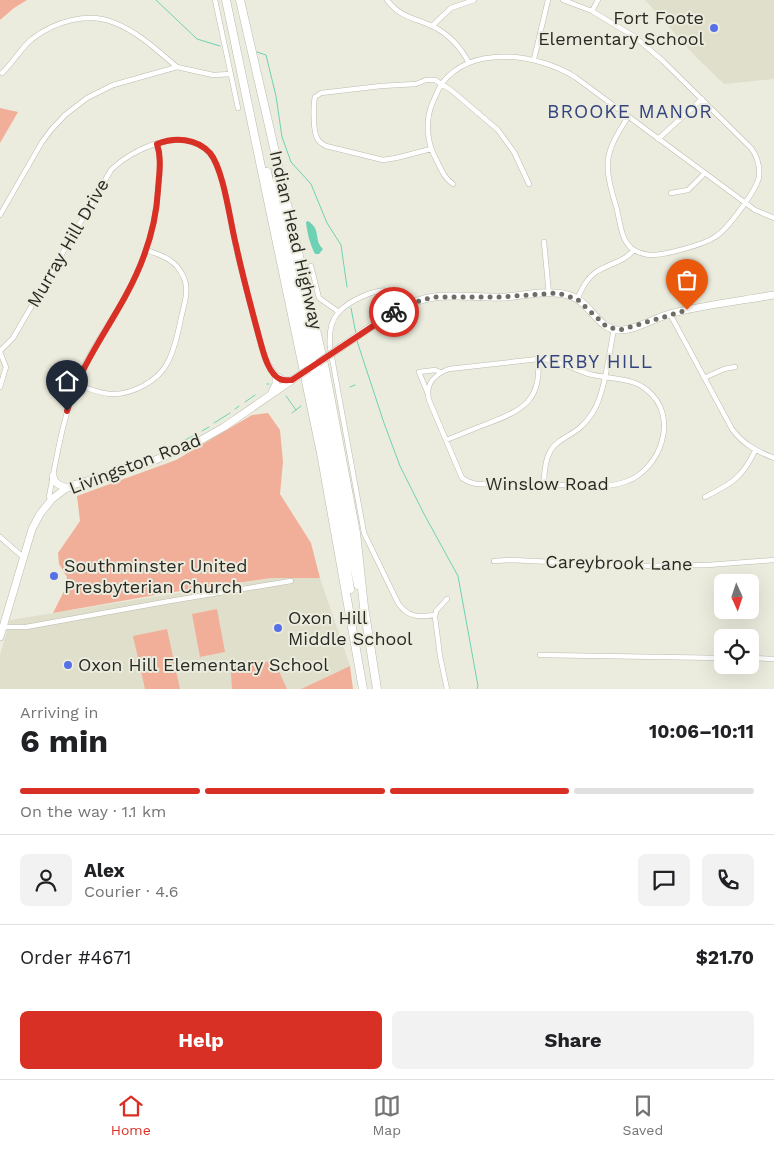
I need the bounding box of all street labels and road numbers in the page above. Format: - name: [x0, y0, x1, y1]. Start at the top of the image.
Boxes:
- street label: Indian Head Highway: [266, 148, 328, 332]
- street label: Murray Hill Drive: [22, 175, 113, 311]
- street label: Livingston Road: [66, 429, 204, 498]
- street label: Winslow Road: [485, 473, 609, 494]
- street label: Careybrook Lane: [545, 551, 693, 574]

